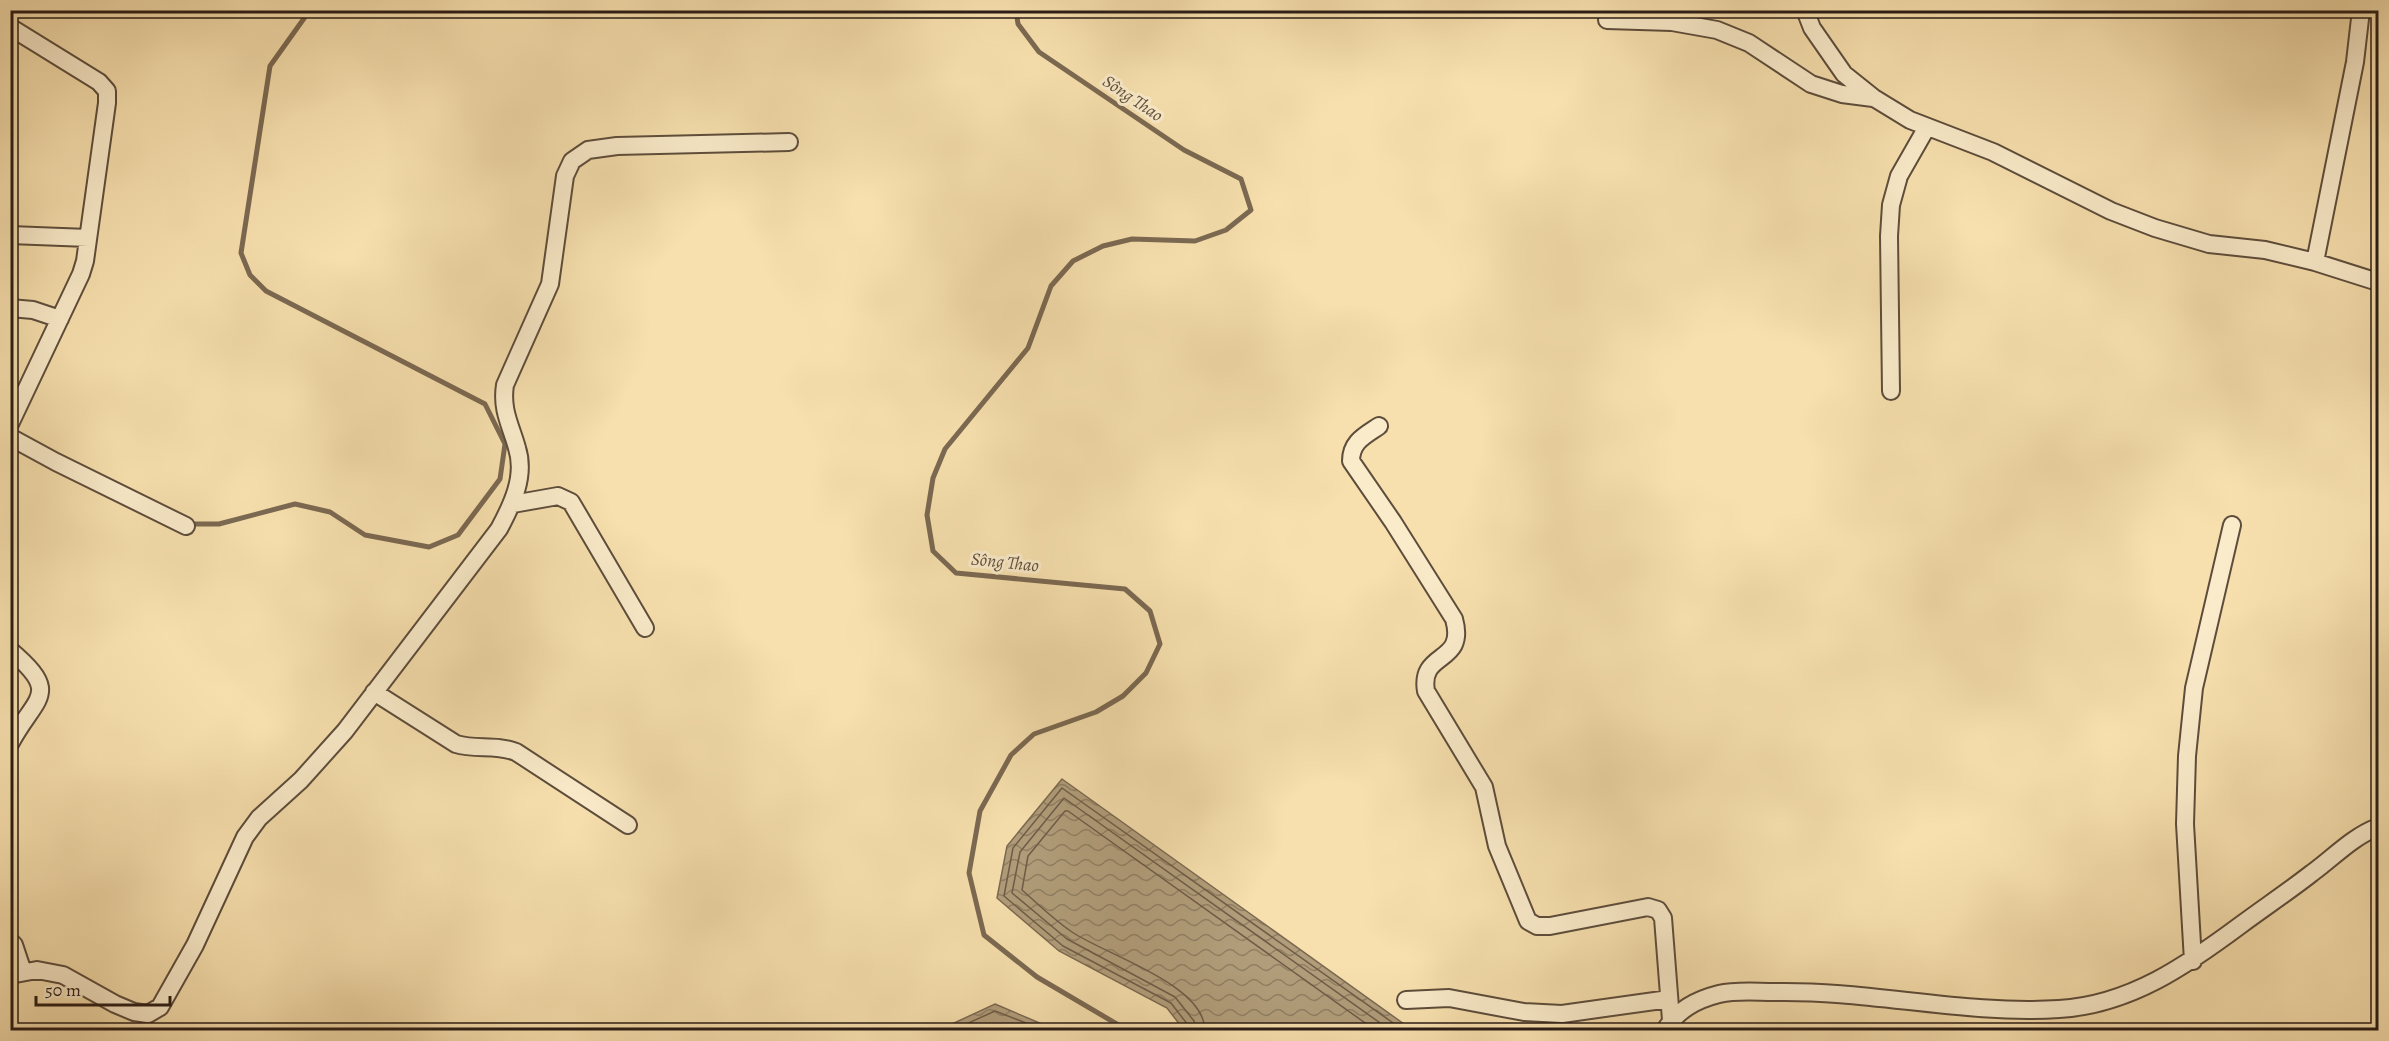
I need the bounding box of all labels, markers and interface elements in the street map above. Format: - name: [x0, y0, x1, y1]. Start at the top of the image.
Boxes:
- water label: Sông Thao: [1098, 69, 1168, 127]
- water label: Sông Thao: [970, 547, 1040, 577]
- scale bar: [36, 969, 170, 1007]
- text: 50 m: [45, 978, 81, 1002]

